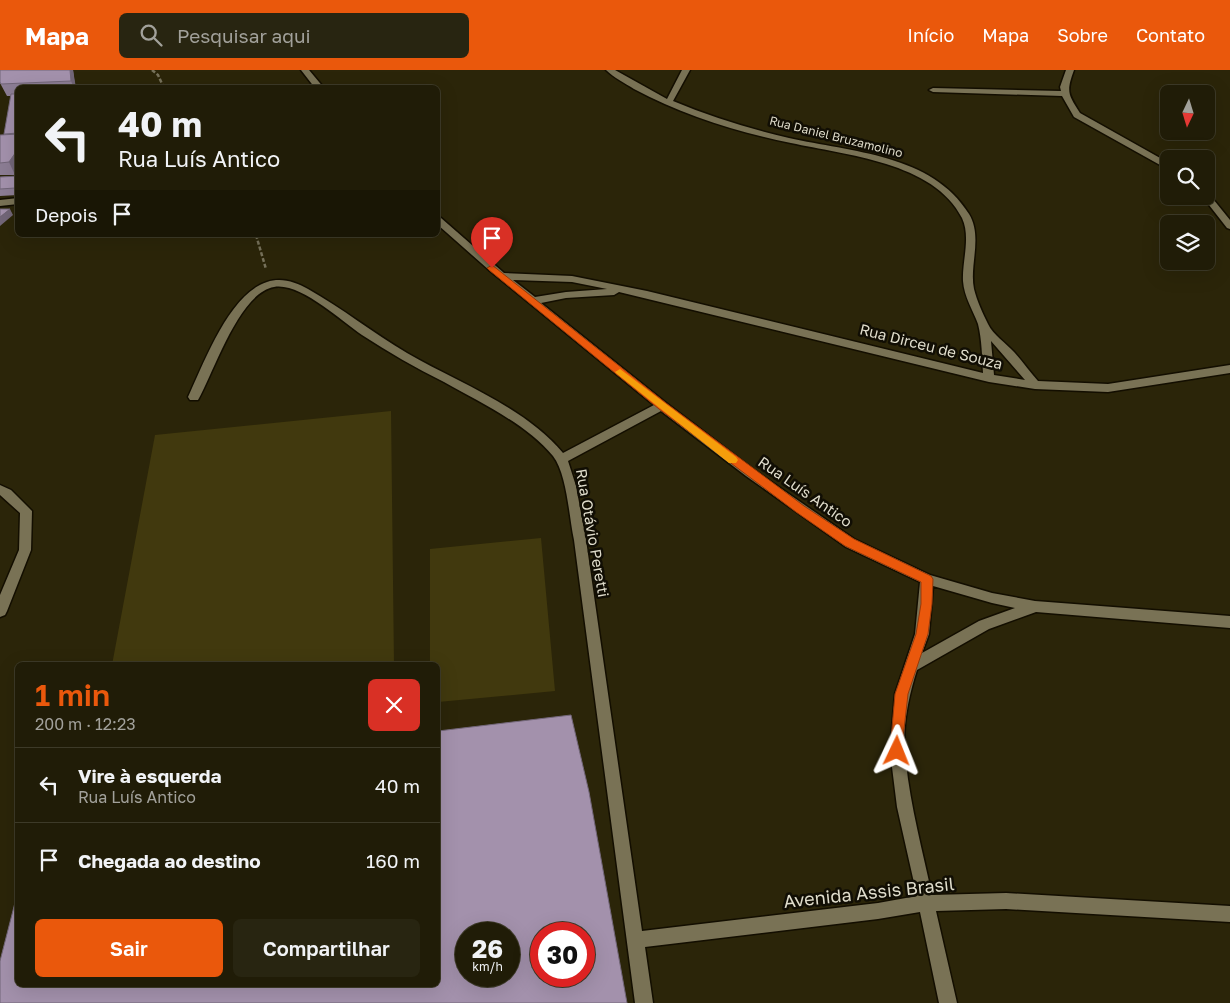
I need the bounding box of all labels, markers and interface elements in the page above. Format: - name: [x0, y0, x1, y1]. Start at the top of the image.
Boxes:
- search box: [119, 13, 469, 58]
- text: Mapa: [25, 21, 89, 50]
- icon: search: [137, 21, 165, 49]
- text: Pesquisar aqui: [177, 24, 311, 47]
- text: Início: [907, 24, 954, 46]
- text: Mapa: [982, 24, 1029, 46]
- text: Sobre: [1057, 24, 1108, 46]
- text: Contato: [1136, 24, 1205, 46]
- north arrow: [1160, 85, 1215, 140]
- map controls: [1160, 85, 1215, 270]
- text: 40 m: [118, 103, 202, 145]
- icon: left: [35, 105, 100, 170]
- street label: Rua Daniel Bruzamolino: [768, 113, 904, 160]
- text: Rua Luís Antico: [118, 145, 280, 172]
- button: search: [1160, 150, 1215, 205]
- icon: arrive: [108, 200, 136, 228]
- text: Depois: [35, 203, 98, 226]
- button: layers: [1160, 215, 1215, 270]
- pin: [471, 217, 513, 268]
- icon: arrive: [478, 224, 506, 252]
- street label: Rua Dirceu de Souza: [858, 320, 1005, 372]
- street label: Rua Luís Antico: [755, 452, 856, 530]
- street label: Rua Otávio Peretti: [573, 467, 613, 599]
- text: 1 min: [35, 677, 110, 713]
- button: close: [368, 679, 420, 731]
- text: 200 m · 12:23: [35, 714, 136, 734]
- position arrow: [870, 724, 922, 776]
- text: Vire à esquerda: [78, 764, 221, 787]
- icon: left: [35, 771, 63, 799]
- text: 40 m: [375, 774, 420, 797]
- text: Rua Luís Antico: [78, 787, 196, 807]
- icon: arrive: [35, 846, 63, 874]
- text: Chegada ao destino: [78, 849, 261, 872]
- text: 160 m: [366, 849, 420, 872]
- street label: Avenida Assis Brasil: [782, 872, 956, 912]
- button: Sair: [35, 919, 223, 977]
- button: Compartilhar: [233, 919, 420, 977]
- speed limit sign: 30: [530, 922, 595, 987]
- text: 26: [472, 933, 503, 964]
- text: km/h: [472, 959, 503, 974]

